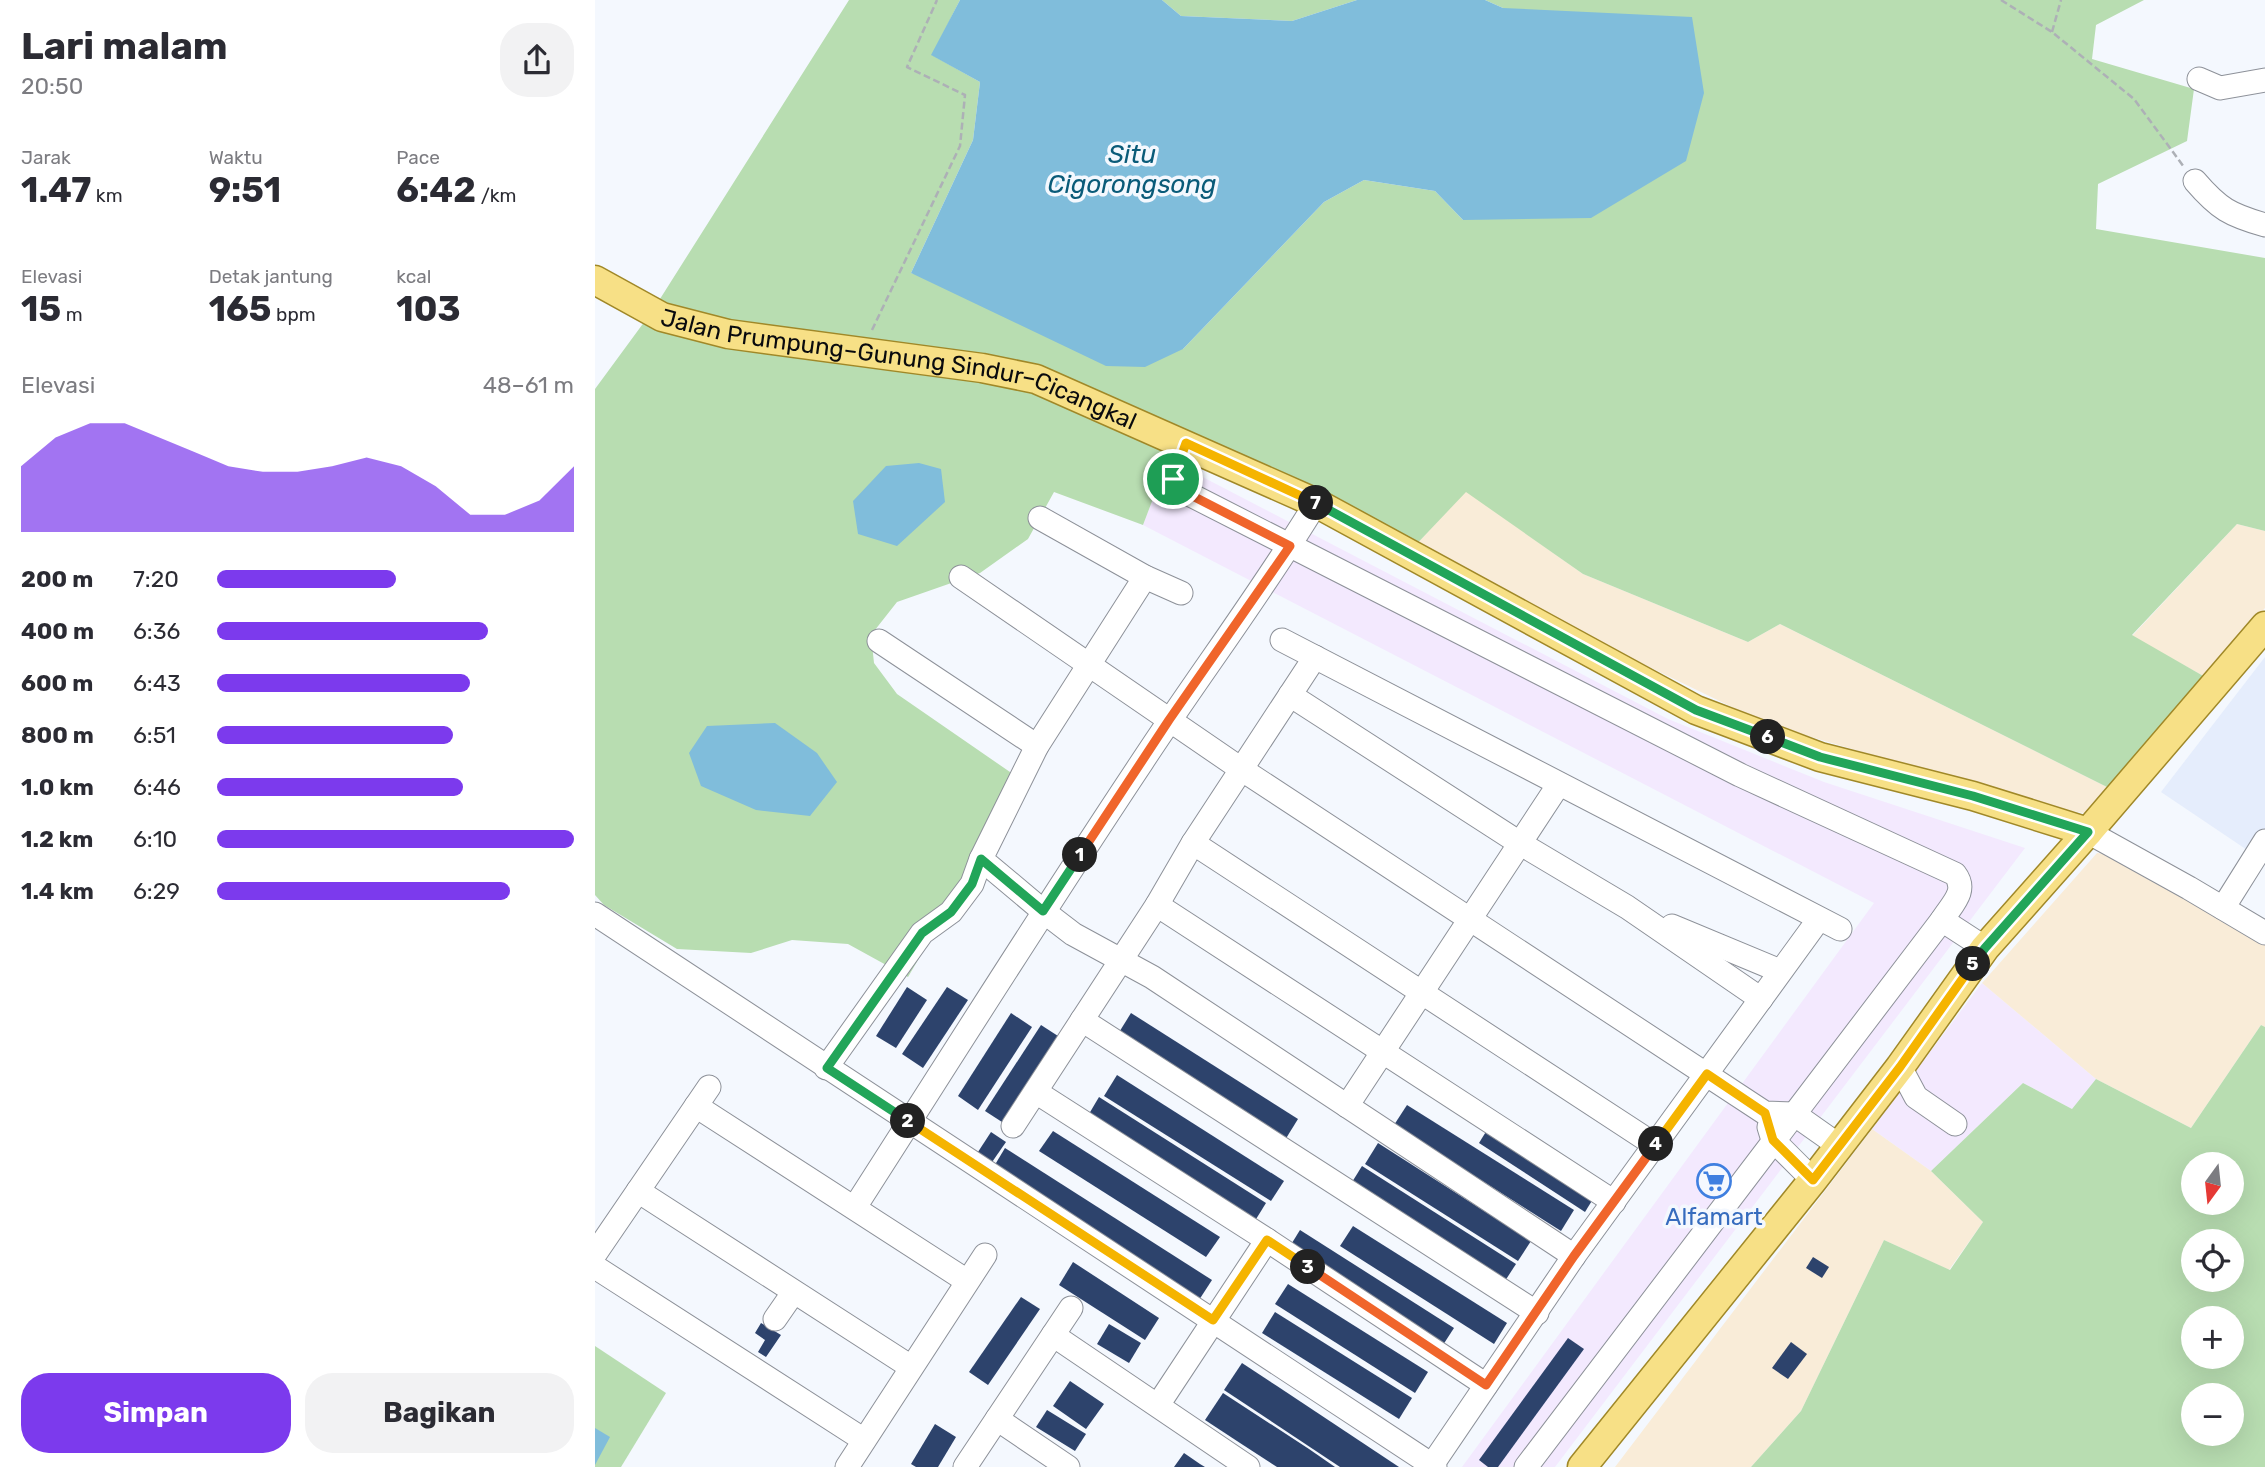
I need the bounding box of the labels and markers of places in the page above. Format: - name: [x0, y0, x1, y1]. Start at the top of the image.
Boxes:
- pin: [1143, 449, 1203, 509]
- pin: 7: [1299, 486, 1333, 520]
- pin: 6: [1751, 720, 1785, 754]
- pin: 1: [1063, 838, 1098, 872]
- pin: 5: [1955, 946, 1991, 982]
- pin: 2: [891, 1104, 925, 1138]
- pin: 4: [1639, 1126, 1673, 1162]
- supermarket icon: Alfamart: [1695, 1162, 1733, 1200]
- place label: Alfamart: [1665, 1203, 1763, 1231]
- pin: 3: [1291, 1250, 1325, 1284]

